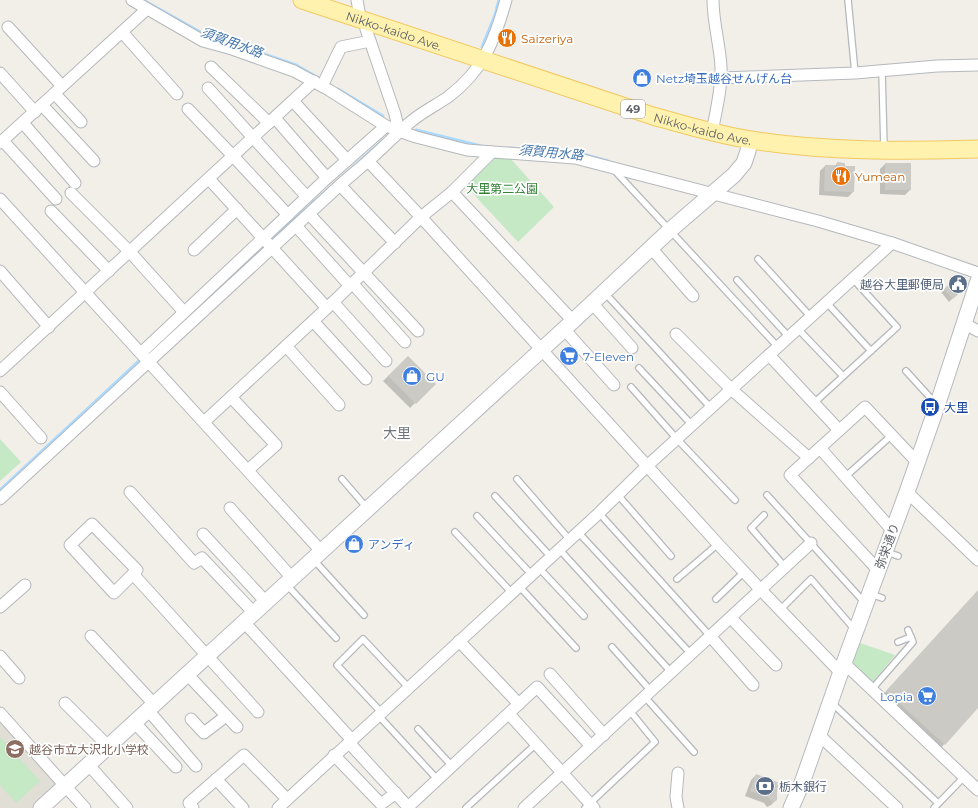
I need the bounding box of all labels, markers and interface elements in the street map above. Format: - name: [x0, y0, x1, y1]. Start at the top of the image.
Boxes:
- street label: Nikko-kaido Ave.: [344, 8, 444, 53]
- water label: 須賀用水路: [199, 23, 266, 61]
- restaurant icon: Saizeriya: [496, 27, 518, 49]
- place label: Saizeriya: [521, 31, 573, 46]
- shop icon: Netz埼玉越谷せんげん台: [631, 67, 653, 89]
- place label: Netz埼玉越谷せんげん台: [656, 71, 792, 86]
- road number: 49: [621, 100, 645, 118]
- street label: Nikko-kaido Ave.: [652, 109, 753, 147]
- water label: 須賀用水路: [518, 141, 585, 163]
- restaurant icon: Yumean: [830, 165, 852, 187]
- place label: Yumean: [855, 169, 905, 184]
- park label: 大里第二公園: [466, 181, 538, 196]
- public building icon: 越谷大里郵便局: [947, 273, 969, 295]
- place label: 越谷大里郵便局: [860, 277, 944, 292]
- supermarket icon: 7-Eleven: [558, 345, 580, 367]
- place label: 7-Eleven: [583, 349, 634, 364]
- shop icon: GU: [401, 365, 423, 387]
- place label: GU: [426, 369, 445, 384]
- bus stop icon: 大里: [919, 396, 941, 418]
- place label: 大里: [944, 400, 968, 415]
- district label: 大里: [383, 424, 411, 442]
- street label: 弥栄通り: [872, 521, 902, 571]
- shop icon: アンディ: [343, 533, 365, 555]
- place label: アンディ: [368, 537, 415, 552]
- supermarket icon: Lopia: [916, 685, 938, 707]
- place label: Lopia: [880, 689, 913, 704]
- school or university icon: 越谷市立大沢北小学校: [4, 738, 26, 760]
- place label: 越谷市立大沢北小学校: [29, 742, 149, 757]
- bank icon: 栃木銀行: [754, 775, 776, 797]
- place label: 栃木銀行: [779, 779, 827, 794]

